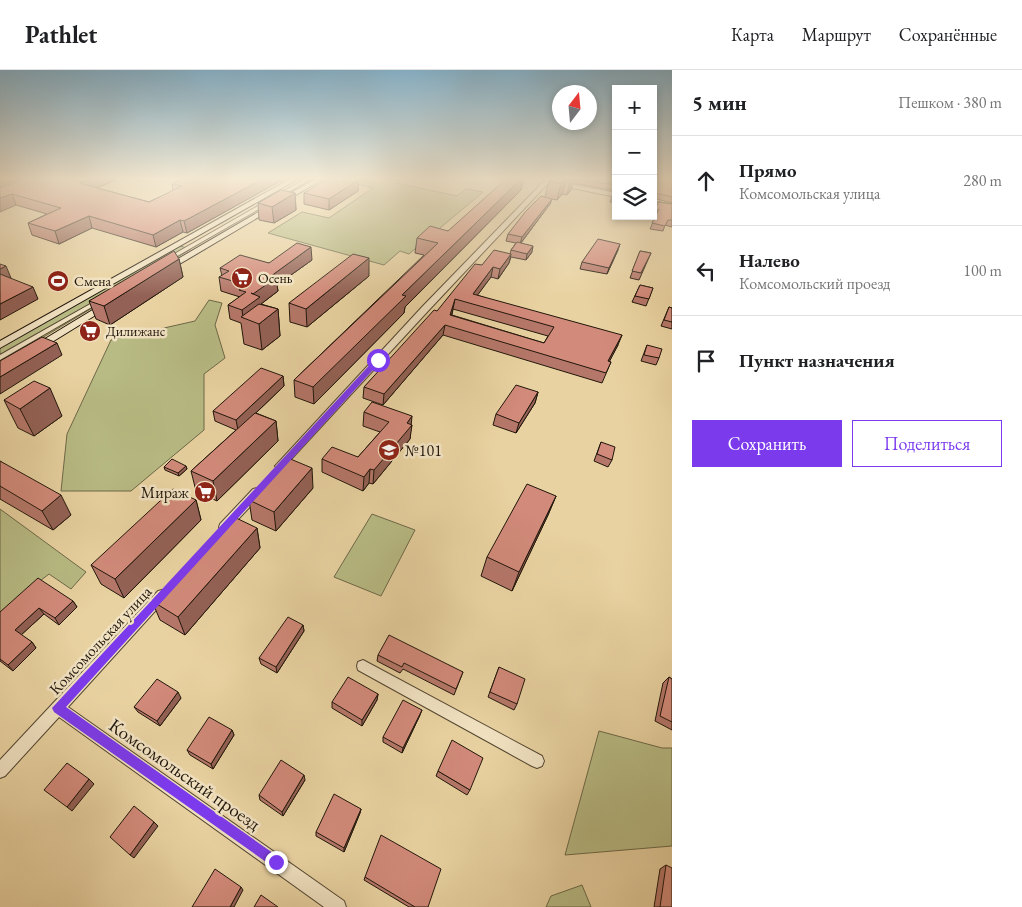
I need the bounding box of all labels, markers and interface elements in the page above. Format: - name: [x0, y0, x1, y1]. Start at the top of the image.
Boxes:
- text: Pathlet: [25, 19, 97, 50]
- text: Карта: [731, 23, 774, 46]
- text: Маршрут: [802, 23, 871, 46]
- text: Сохранённые: [899, 23, 997, 46]
- north arrow: [552, 85, 597, 130]
- map controls: [612, 85, 657, 220]
- button: +: [612, 85, 657, 130]
- text: 5 мин: [692, 89, 747, 116]
- text: Пешком · 380 m: [898, 92, 1002, 113]
- button: −: [612, 130, 657, 175]
- text: Прямо: [739, 158, 797, 183]
- icon: ahead: [692, 167, 720, 195]
- text: 280 m: [963, 170, 1002, 191]
- button: layers: [612, 175, 657, 220]
- text: Комсомольская улица: [739, 183, 880, 204]
- text: Налево: [739, 248, 800, 273]
- icon: left: [692, 257, 720, 285]
- text: 100 m: [963, 260, 1002, 281]
- supermarket icon: Осень: [230, 266, 254, 290]
- sports icon: Смена: [46, 269, 70, 293]
- place label: Осень: [258, 269, 293, 287]
- place label: Смена: [74, 272, 111, 290]
- text: Комсомольский проезд: [739, 273, 890, 294]
- supermarket icon: Дилижанс: [78, 319, 102, 343]
- place label: Дилижанс: [106, 322, 166, 340]
- icon: arrive: [692, 347, 720, 375]
- text: Пункт назначения: [739, 348, 895, 373]
- route start: [367, 349, 390, 372]
- button: Сохранить: [692, 420, 842, 467]
- button: Поделиться: [852, 420, 1002, 467]
- school or university icon: №101: [377, 438, 401, 462]
- place label: №101: [405, 440, 442, 461]
- supermarket icon: Мираж: [193, 480, 217, 504]
- place label: Мираж: [141, 482, 189, 503]
- street label: Комсомольская улица: [44, 581, 157, 699]
- street label: Комсомольский проезд: [104, 713, 266, 836]
- route end: [265, 851, 288, 874]

